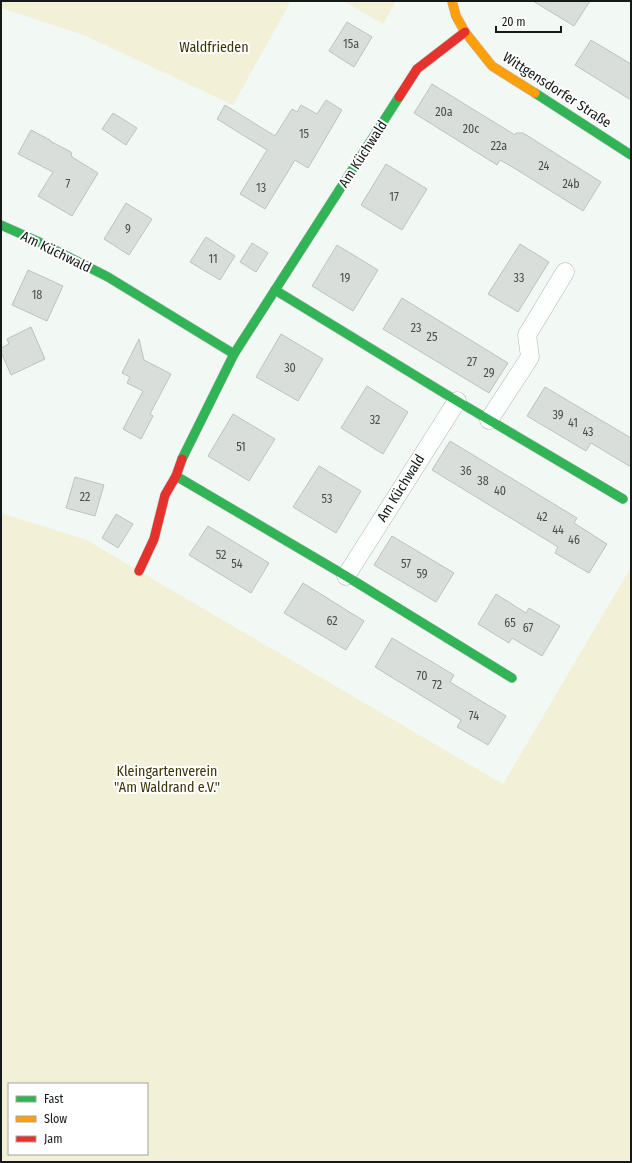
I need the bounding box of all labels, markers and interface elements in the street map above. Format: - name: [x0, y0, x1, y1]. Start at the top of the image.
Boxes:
- scale bar: [496, 8, 561, 34]
- text: 20 m: [502, 15, 526, 29]
- house number: 15a: [343, 37, 359, 51]
- park label: Waldfrieden: [179, 39, 249, 56]
- street label: Wittgensdorfer Straße: [500, 49, 614, 131]
- house number: 20a: [435, 105, 453, 119]
- street label: Am Küchwald: [335, 117, 391, 191]
- house number: 20c: [463, 122, 479, 136]
- house number: 15: [299, 127, 310, 141]
- house number: 22a: [491, 139, 507, 153]
- house number: 24: [539, 159, 550, 173]
- house number: 7: [66, 177, 71, 191]
- house number: 24b: [562, 177, 580, 191]
- house number: 13: [256, 181, 266, 195]
- house number: 17: [389, 190, 399, 204]
- house number: 9: [125, 222, 131, 236]
- street label: Am Küchwald: [18, 228, 94, 276]
- house number: 11: [208, 252, 218, 266]
- house number: 19: [340, 271, 350, 285]
- house number: 33: [514, 271, 524, 285]
- house number: 18: [32, 288, 42, 302]
- house number: 23: [411, 321, 421, 335]
- house number: 25: [427, 330, 438, 344]
- house number: 27: [467, 355, 477, 369]
- house number: 30: [284, 361, 296, 375]
- house number: 29: [483, 366, 495, 380]
- house number: 39: [552, 408, 564, 422]
- house number: 32: [370, 413, 380, 427]
- house number: 41: [568, 416, 578, 430]
- house number: 43: [582, 425, 594, 439]
- house number: 51: [236, 440, 246, 454]
- street label: Am Küchwald: [374, 451, 428, 525]
- house number: 36: [460, 464, 472, 478]
- house number: 38: [477, 474, 489, 488]
- house number: 40: [494, 484, 506, 498]
- house number: 22: [80, 490, 90, 504]
- house number: 53: [322, 492, 332, 506]
- house number: 42: [537, 510, 547, 524]
- house number: 44: [552, 523, 564, 537]
- house number: 46: [568, 533, 580, 547]
- house number: 52: [216, 548, 226, 562]
- house number: 54: [231, 557, 243, 571]
- house number: 57: [401, 557, 411, 571]
- house number: 59: [416, 567, 428, 581]
- house number: 62: [326, 614, 338, 628]
- house number: 65: [504, 616, 516, 630]
- house number: 67: [523, 621, 533, 635]
- house number: 70: [417, 669, 427, 683]
- house number: 72: [432, 678, 442, 692]
- house number: 74: [469, 709, 479, 723]
- park label: Kleingartenverein "Am Waldrand e.V.": [114, 763, 220, 796]
- legend: [8, 1083, 148, 1155]
- text: Fast: [44, 1092, 63, 1106]
- text: Slow: [44, 1112, 67, 1126]
- text: Jam: [44, 1132, 62, 1146]

